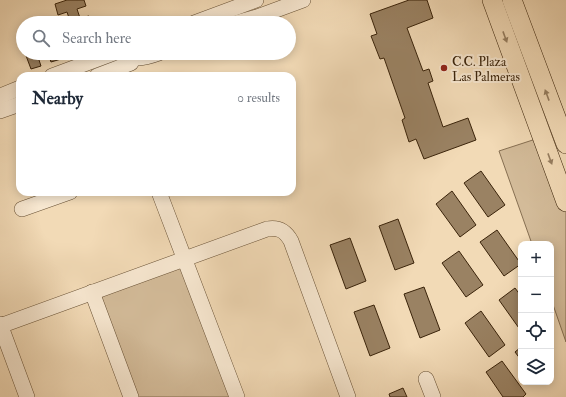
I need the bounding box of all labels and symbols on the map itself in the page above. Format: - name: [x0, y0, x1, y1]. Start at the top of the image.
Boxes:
- one-way arrow: [502, 31, 508, 43]
- place label: C.C. Plaza Las Palmeras: [452, 54, 521, 85]
- marker: C.C. Plaza Las Palmeras: [439, 63, 449, 73]
- one-way arrow: [544, 88, 550, 100]
- one-way arrow: [547, 153, 553, 165]

